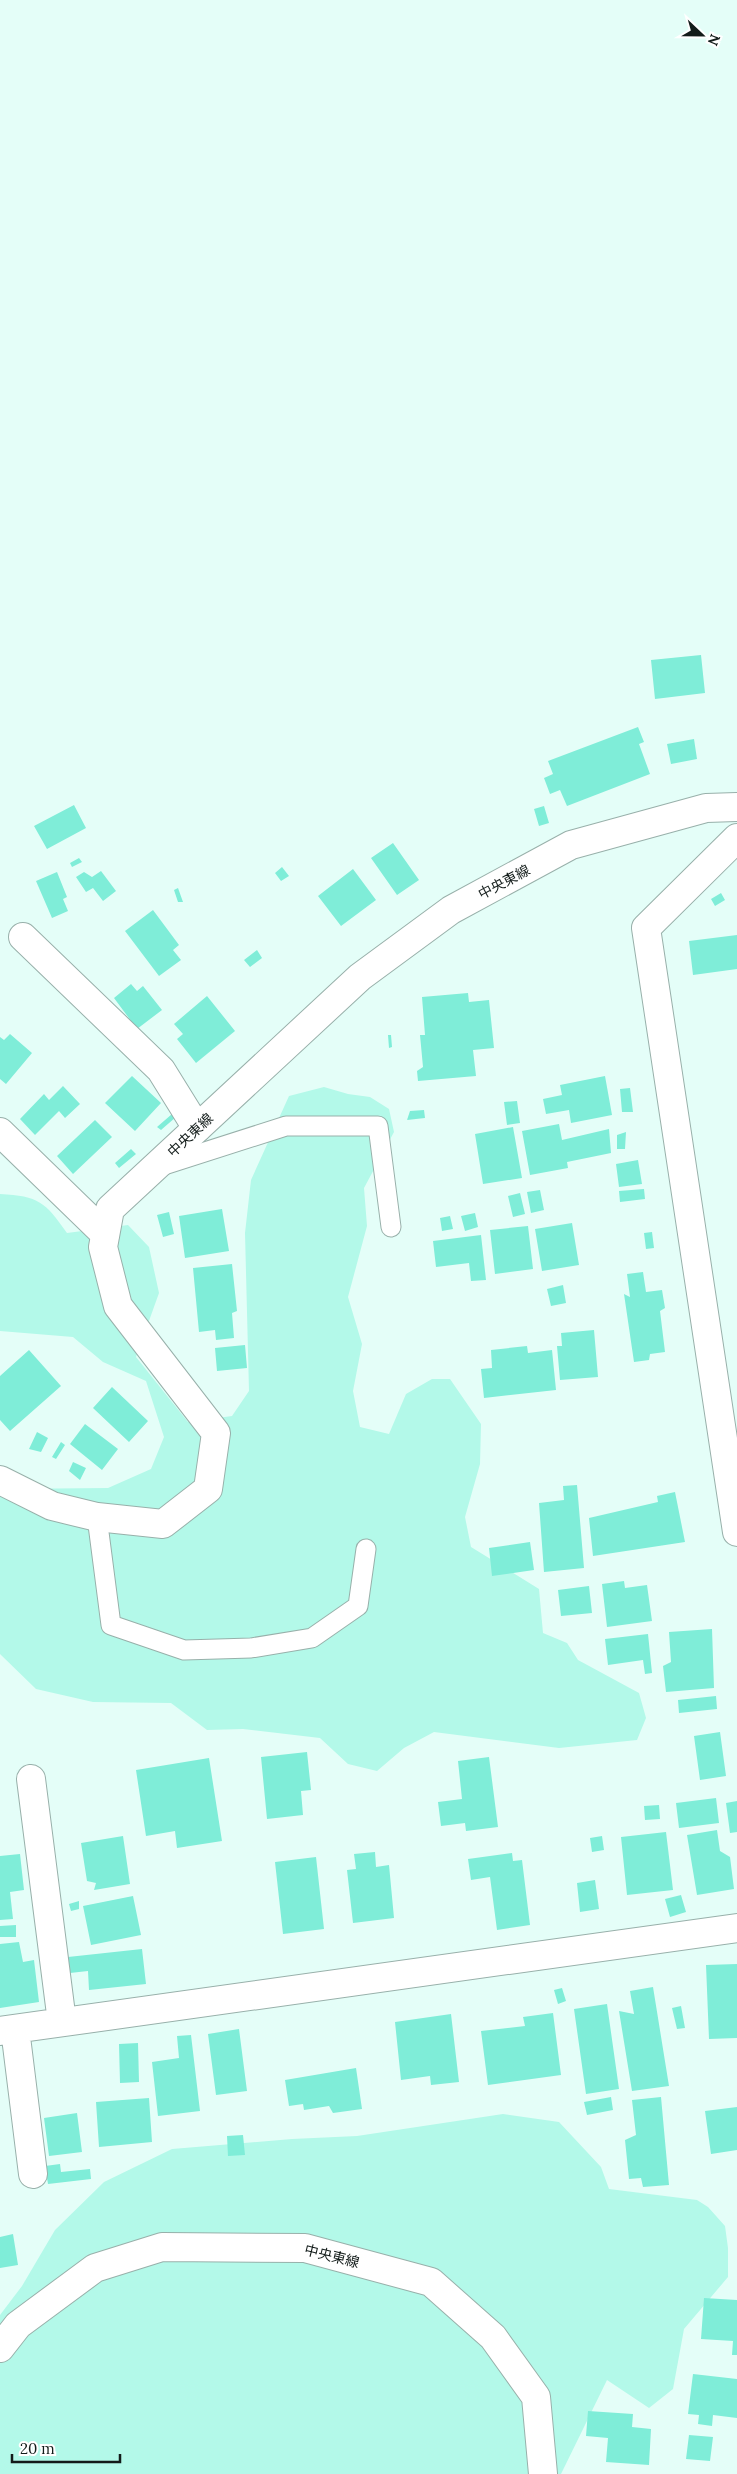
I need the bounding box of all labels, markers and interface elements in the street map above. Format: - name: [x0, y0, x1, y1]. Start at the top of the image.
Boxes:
- north arrow: [677, 10, 727, 60]
- text: N: [704, 31, 724, 48]
- street label: 中央東線: [475, 861, 533, 903]
- street label: 中央東線: [163, 1109, 217, 1161]
- street label: 中央東線: [303, 2240, 361, 2272]
- scale bar: [12, 2432, 120, 2464]
- text: 20 m: [20, 2439, 55, 2458]

